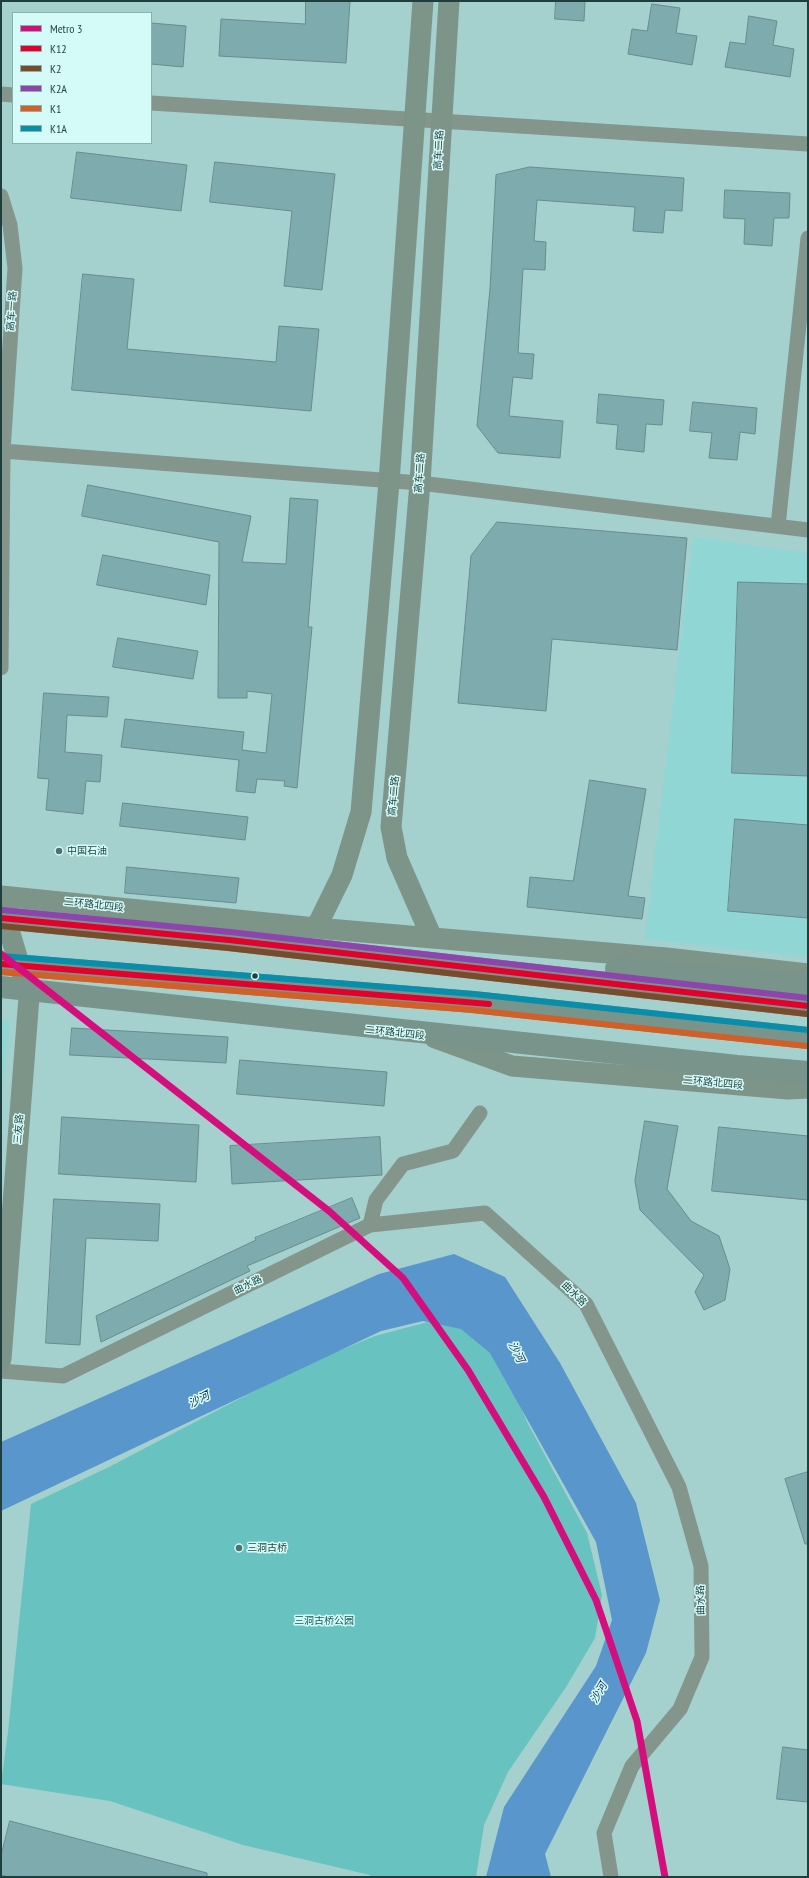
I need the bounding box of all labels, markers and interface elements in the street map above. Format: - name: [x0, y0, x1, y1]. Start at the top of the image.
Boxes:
- legend: [12, 12, 152, 144]
- text: Metro 3: [50, 21, 82, 36]
- text: K12: [50, 41, 67, 56]
- text: K2: [50, 61, 61, 76]
- text: K2A: [50, 81, 67, 96]
- text: K1: [50, 101, 61, 116]
- text: K1A: [50, 121, 67, 136]
- street label: 高车二路: [432, 130, 446, 170]
- street label: 高车一路: [5, 291, 19, 331]
- street label: 高车二路: [413, 453, 427, 493]
- street label: 高车二路: [386, 776, 402, 816]
- place label: 中国石油: [67, 845, 107, 857]
- marker: 中国石油: [54, 846, 64, 856]
- street label: 二环路北四段: [64, 896, 124, 914]
- unlabelled marker: [250, 971, 260, 981]
- street label: 二环路北四段: [365, 1024, 425, 1042]
- street label: 二环路北四段: [683, 1074, 743, 1092]
- street label: 三友路: [12, 1114, 26, 1144]
- street label: 曲水路: [232, 1273, 264, 1297]
- street label: 曲水路: [559, 1279, 589, 1309]
- water label: 沙河: [505, 1339, 527, 1365]
- water label: 沙河: [186, 1389, 212, 1411]
- place label: 三洞古桥: [247, 1542, 287, 1554]
- marker: 三洞古桥: [234, 1543, 244, 1553]
- street label: 曲水路: [695, 1585, 707, 1615]
- park label: 三洞古桥公园: [294, 1615, 354, 1627]
- water label: 沙河: [588, 1680, 610, 1706]

